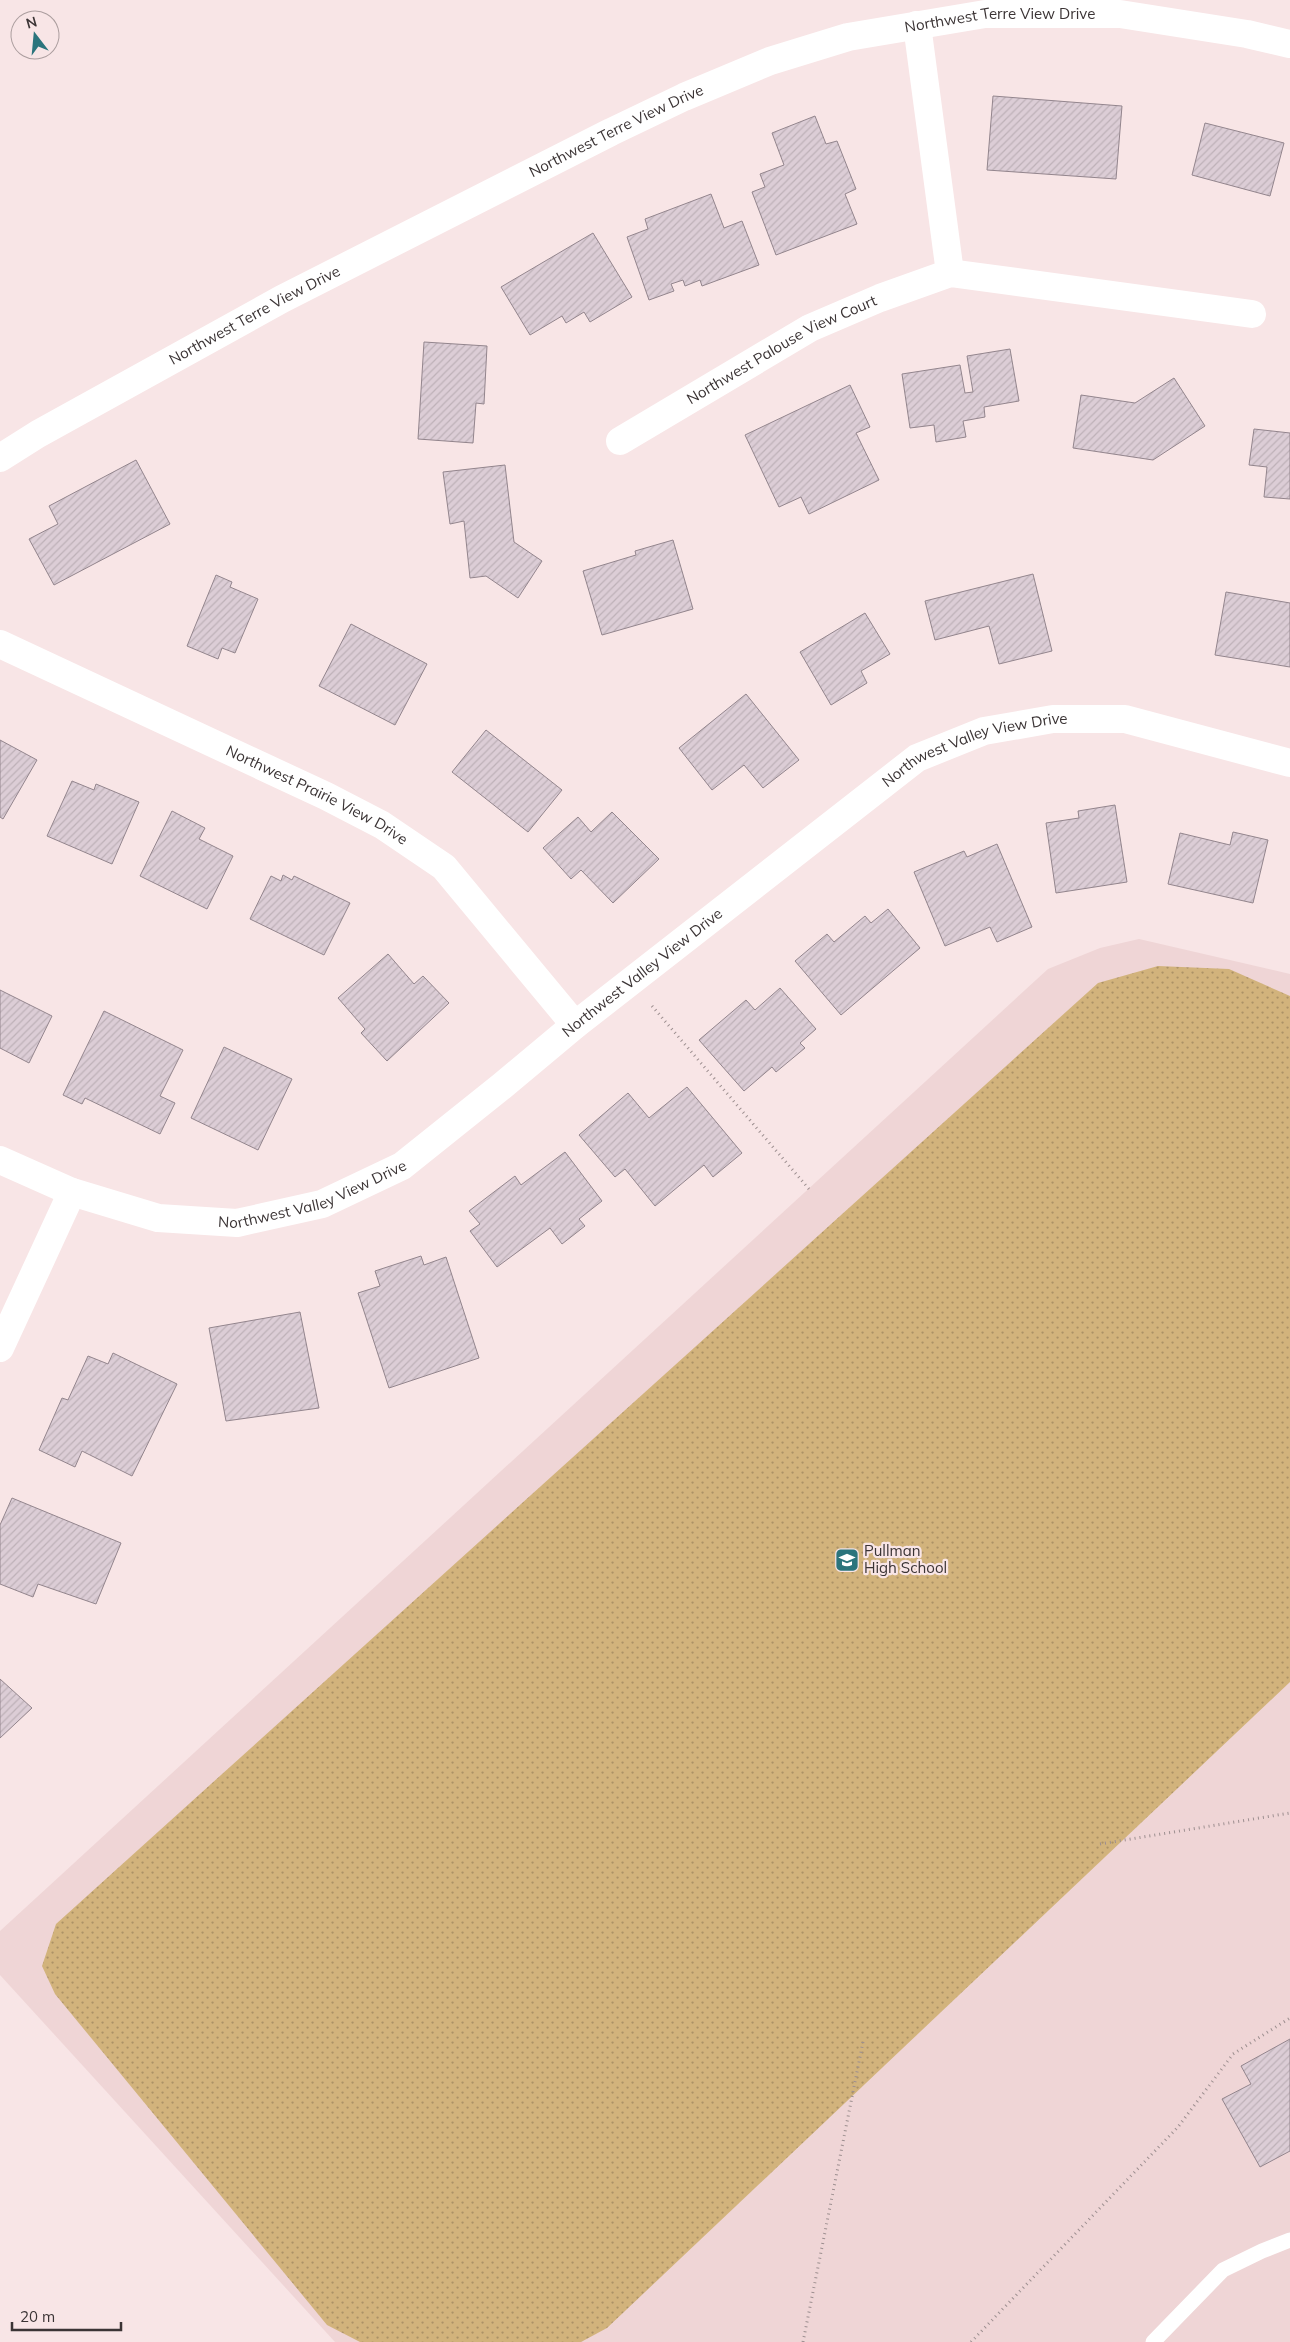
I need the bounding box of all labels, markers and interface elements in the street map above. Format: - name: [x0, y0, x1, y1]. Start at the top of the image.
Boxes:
- street label: Northwest Terre View Drive: [903, 3, 1095, 36]
- north arrow: [10, 10, 60, 60]
- text: N: [24, 12, 39, 33]
- street label: Northwest Terre View Drive: [526, 80, 706, 181]
- street label: Northwest Terre View Drive: [165, 261, 343, 369]
- street label: Northwest Palouse View Court: [683, 291, 879, 408]
- street label: Northwest Valley View Drive: [878, 709, 1067, 791]
- street label: Northwest Prairie View Drive: [223, 741, 412, 849]
- street label: Northwest Valley View Drive: [558, 904, 726, 1041]
- street label: Northwest Valley View Drive: [217, 1155, 409, 1232]
- place label: Pullman High School: [864, 1541, 947, 1577]
- school or university icon: Pullman High School: [834, 1547, 860, 1573]
- scale bar: [12, 2300, 121, 2332]
- text: 20 m: [20, 2307, 55, 2326]

